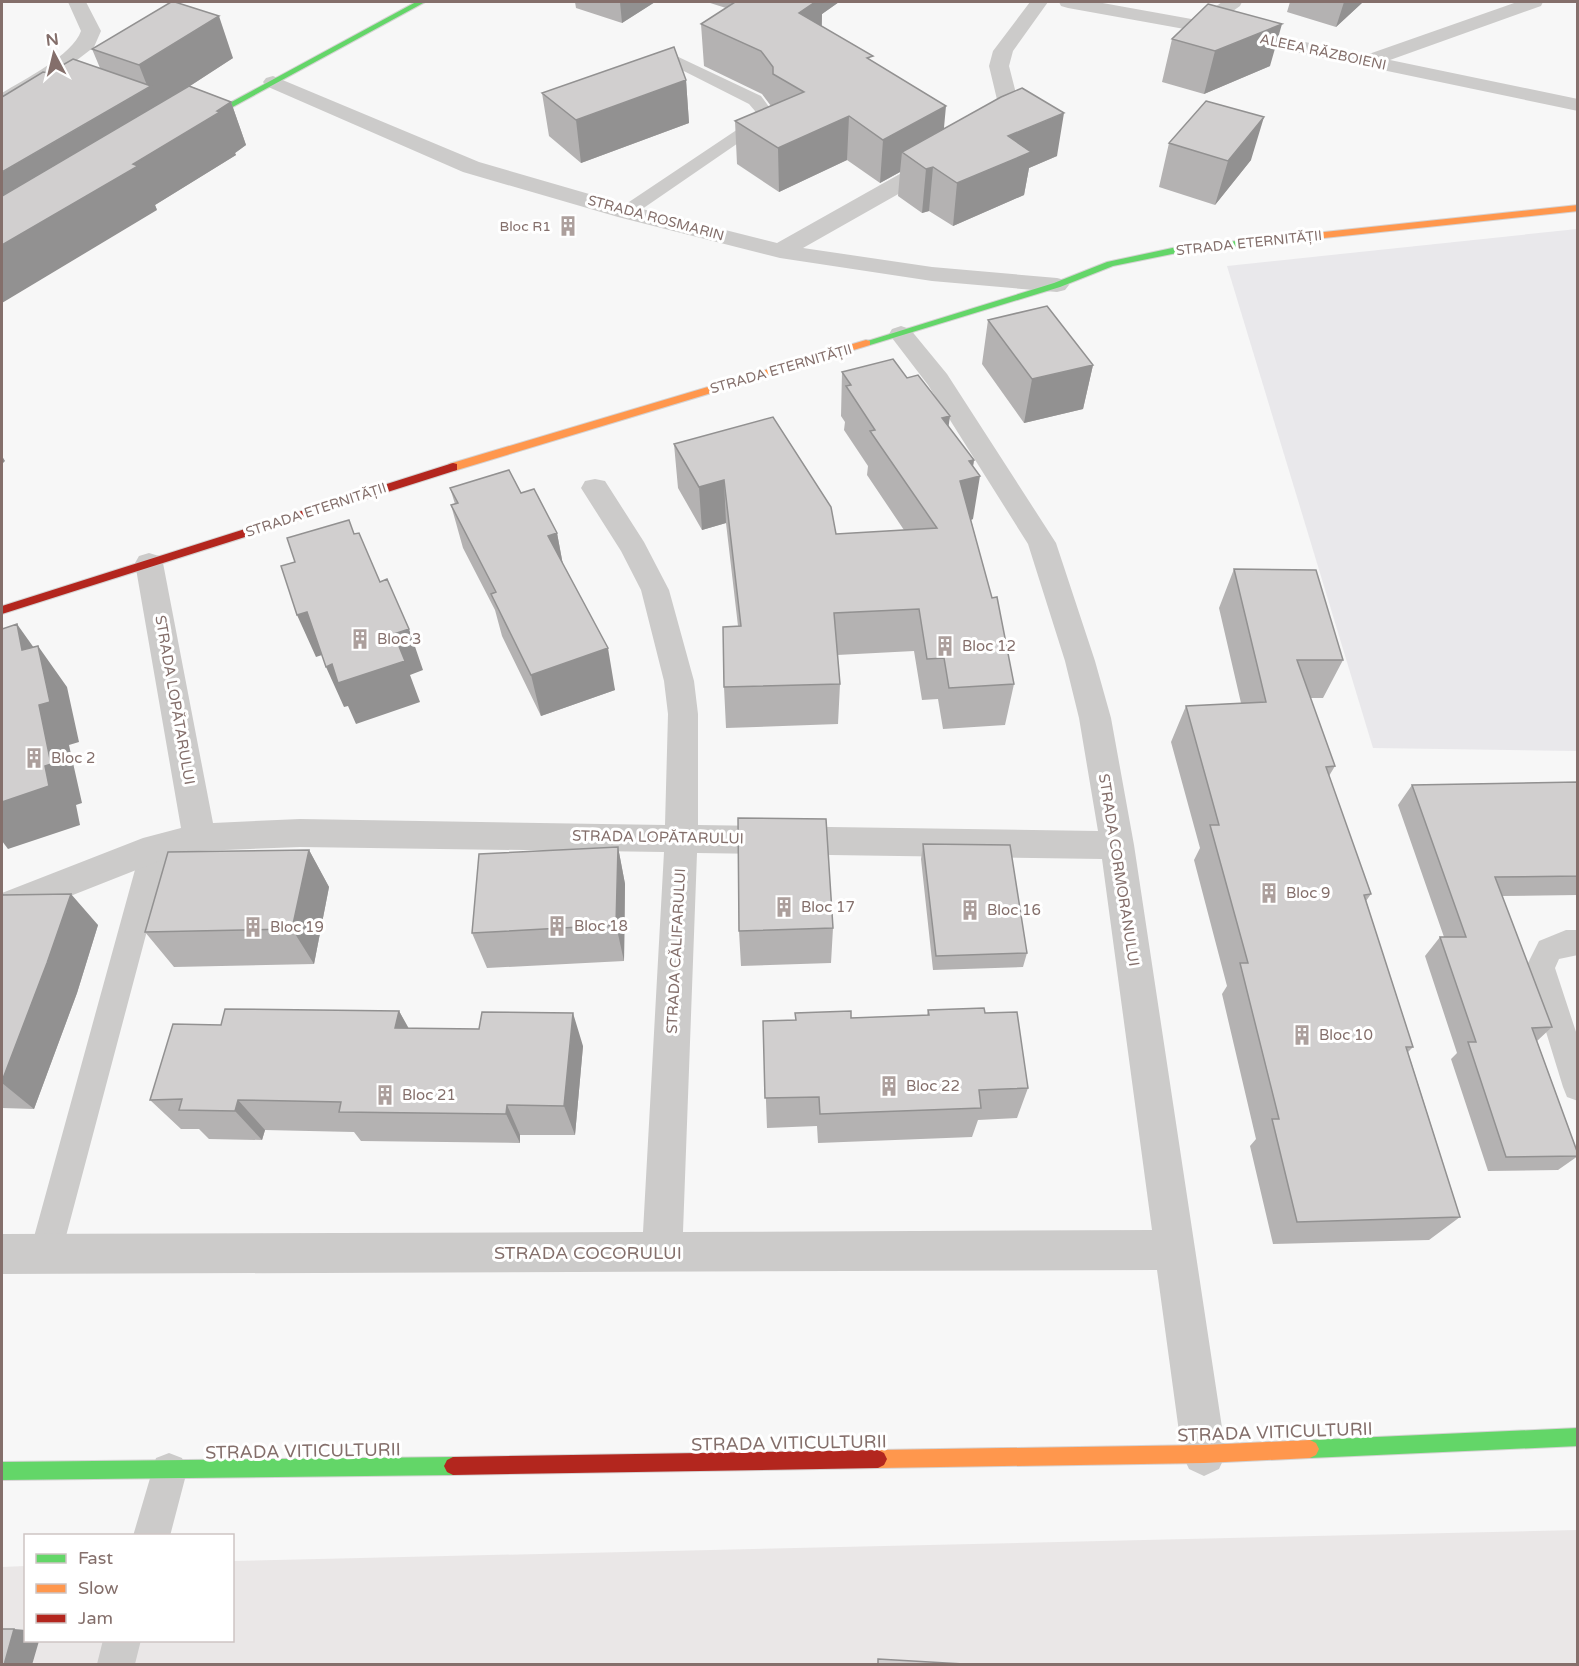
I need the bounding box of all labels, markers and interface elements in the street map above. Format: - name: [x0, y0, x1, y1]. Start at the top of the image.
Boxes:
- north arrow: [24, 24, 84, 84]
- text: N: [45, 29, 60, 51]
- street label: ALEEA RĂZBOIENI: [1258, 30, 1388, 74]
- street label: STRADA ROSMARIN: [586, 192, 726, 244]
- building icon: Bloc R1: [556, 214, 580, 238]
- place label: Bloc R1: [500, 218, 551, 235]
- street label: STRADA ETERNITĂȚII: [1175, 227, 1323, 259]
- street label: STRADA ETERNITĂȚII: [708, 341, 854, 397]
- street label: STRADA ETERNITĂȚII: [244, 479, 388, 541]
- street label: STRADA LOPĂTARULUI: [151, 614, 199, 786]
- building icon: Bloc 3: [348, 627, 372, 651]
- place label: Bloc 3: [377, 630, 421, 648]
- building icon: Bloc 12: [933, 634, 957, 658]
- place label: Bloc 12: [962, 637, 1016, 655]
- building icon: Bloc 2: [22, 746, 46, 770]
- place label: Bloc 2: [51, 749, 95, 767]
- street label: STRADA CORMORANULUI: [1095, 772, 1143, 968]
- street label: STRADA LOPĂTARULUI: [572, 827, 744, 847]
- street label: STRADA CĂLIFARULUI: [663, 868, 689, 1034]
- building icon: Bloc 9: [1257, 881, 1281, 905]
- place label: Bloc 9: [1286, 884, 1330, 902]
- building icon: Bloc 17: [772, 895, 796, 919]
- place label: Bloc 17: [801, 898, 855, 916]
- building icon: Bloc 16: [958, 898, 982, 922]
- place label: Bloc 16: [987, 901, 1041, 919]
- building icon: Bloc 18: [545, 914, 569, 938]
- building icon: Bloc 19: [241, 915, 265, 939]
- place label: Bloc 18: [574, 917, 628, 935]
- place label: Bloc 19: [270, 918, 324, 936]
- building icon: Bloc 10: [1290, 1023, 1314, 1047]
- place label: Bloc 10: [1319, 1026, 1373, 1044]
- building icon: Bloc 22: [877, 1074, 901, 1098]
- place label: Bloc 22: [906, 1077, 960, 1095]
- building icon: Bloc 21: [373, 1083, 397, 1107]
- place label: Bloc 21: [402, 1086, 456, 1104]
- street label: STRADA COCORULUI: [494, 1242, 682, 1264]
- street label: STRADA VITICULTURII: [1177, 1418, 1373, 1446]
- street label: STRADA VITICULTURII: [691, 1430, 887, 1456]
- street label: STRADA VITICULTURII: [205, 1438, 401, 1464]
- legend: [24, 1534, 234, 1642]
- text: Fast: [78, 1547, 113, 1569]
- text: Slow: [78, 1577, 119, 1599]
- text: Jam: [78, 1607, 113, 1629]

